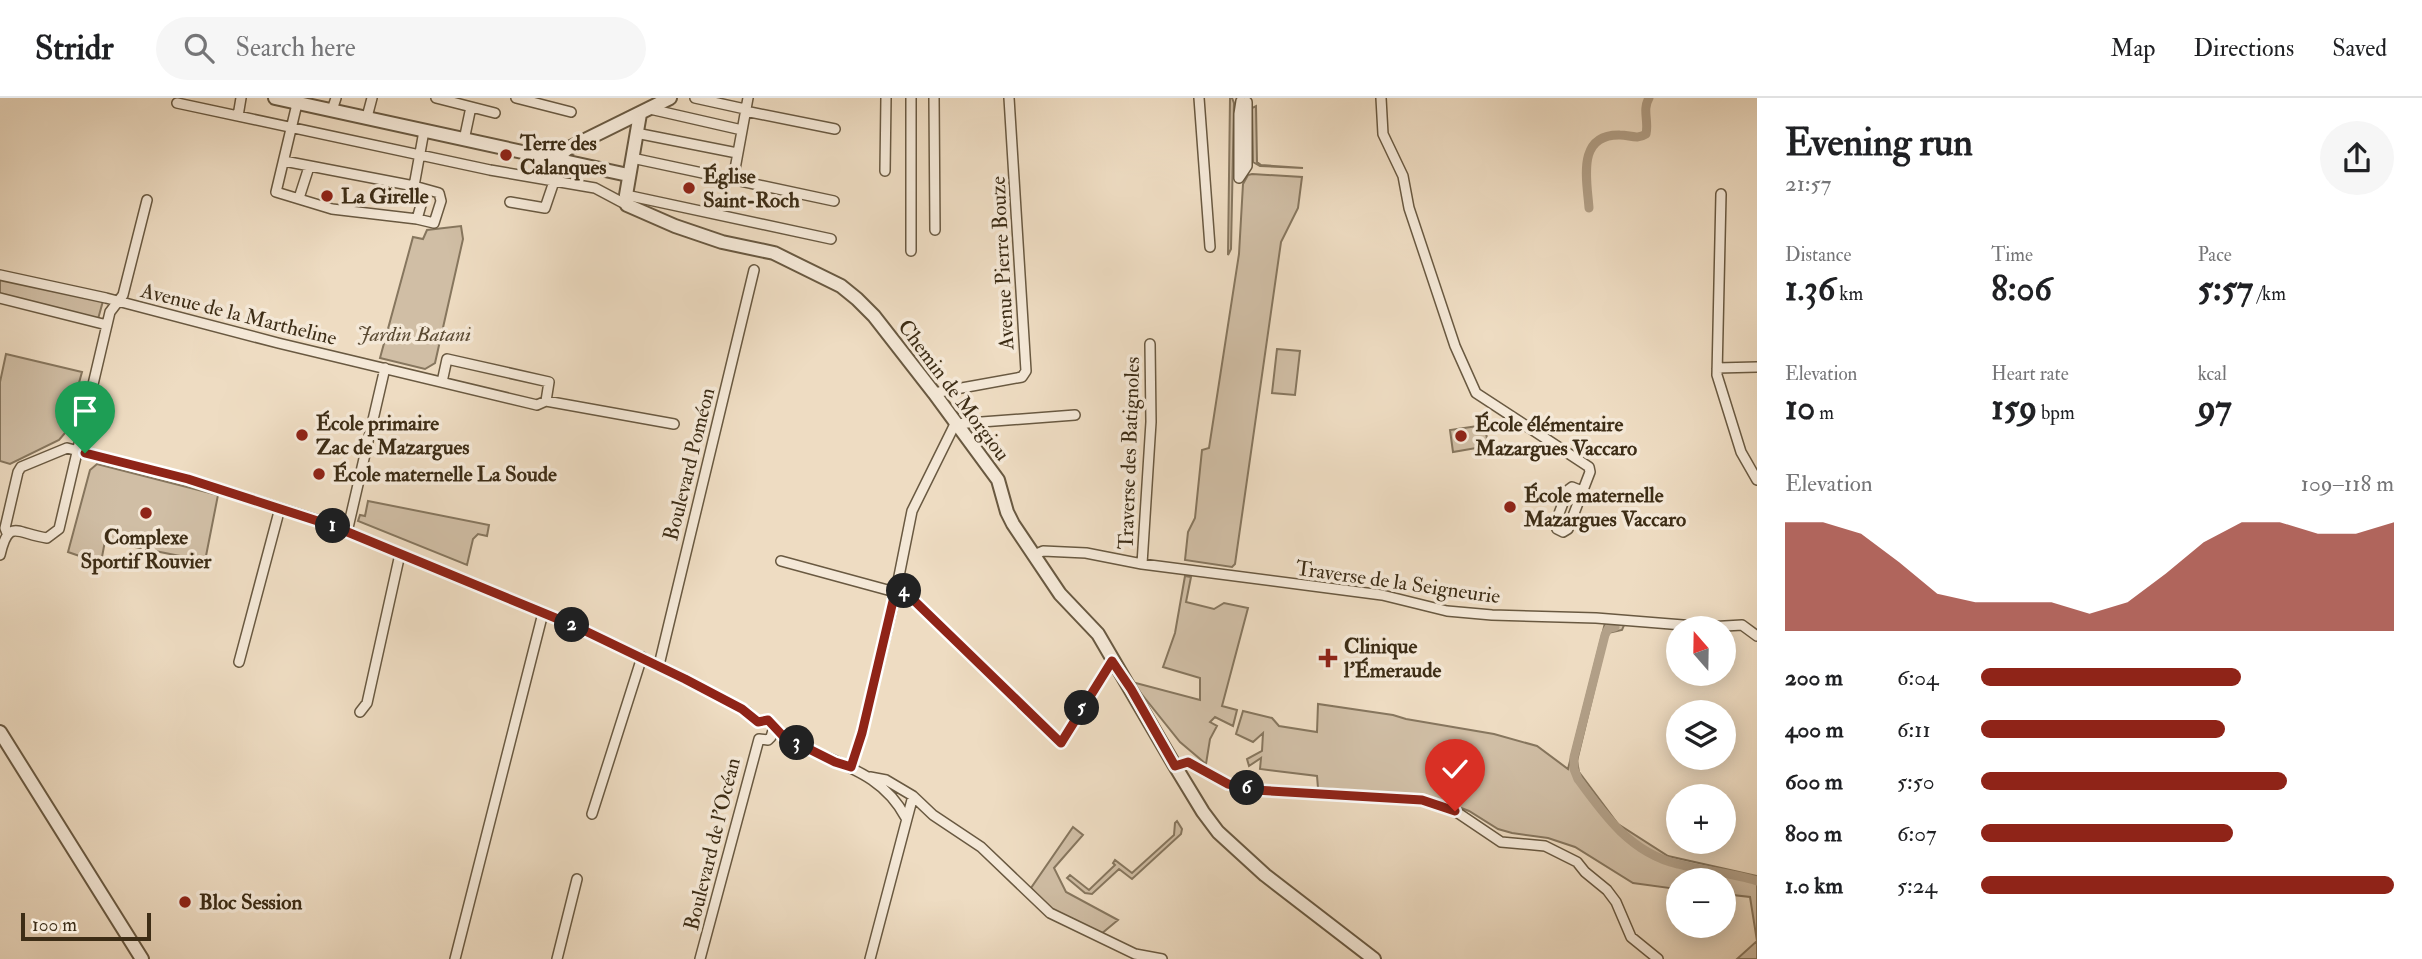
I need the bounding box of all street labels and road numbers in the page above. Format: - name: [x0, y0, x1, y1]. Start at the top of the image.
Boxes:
- street label: Avenue Pierre Bouze: [984, 175, 1021, 352]
- street label: Avenue de la Martheline: [137, 277, 340, 352]
- street label: Chemin de Morgiou: [892, 314, 1016, 467]
- street label: Traverse des Batignoles: [1113, 356, 1146, 550]
- street label: Boulevard Poméon: [657, 385, 722, 543]
- street label: Traverse de la Seigneurie: [1294, 555, 1502, 610]
- street label: Boulevard de l'Océan: [678, 755, 747, 933]

